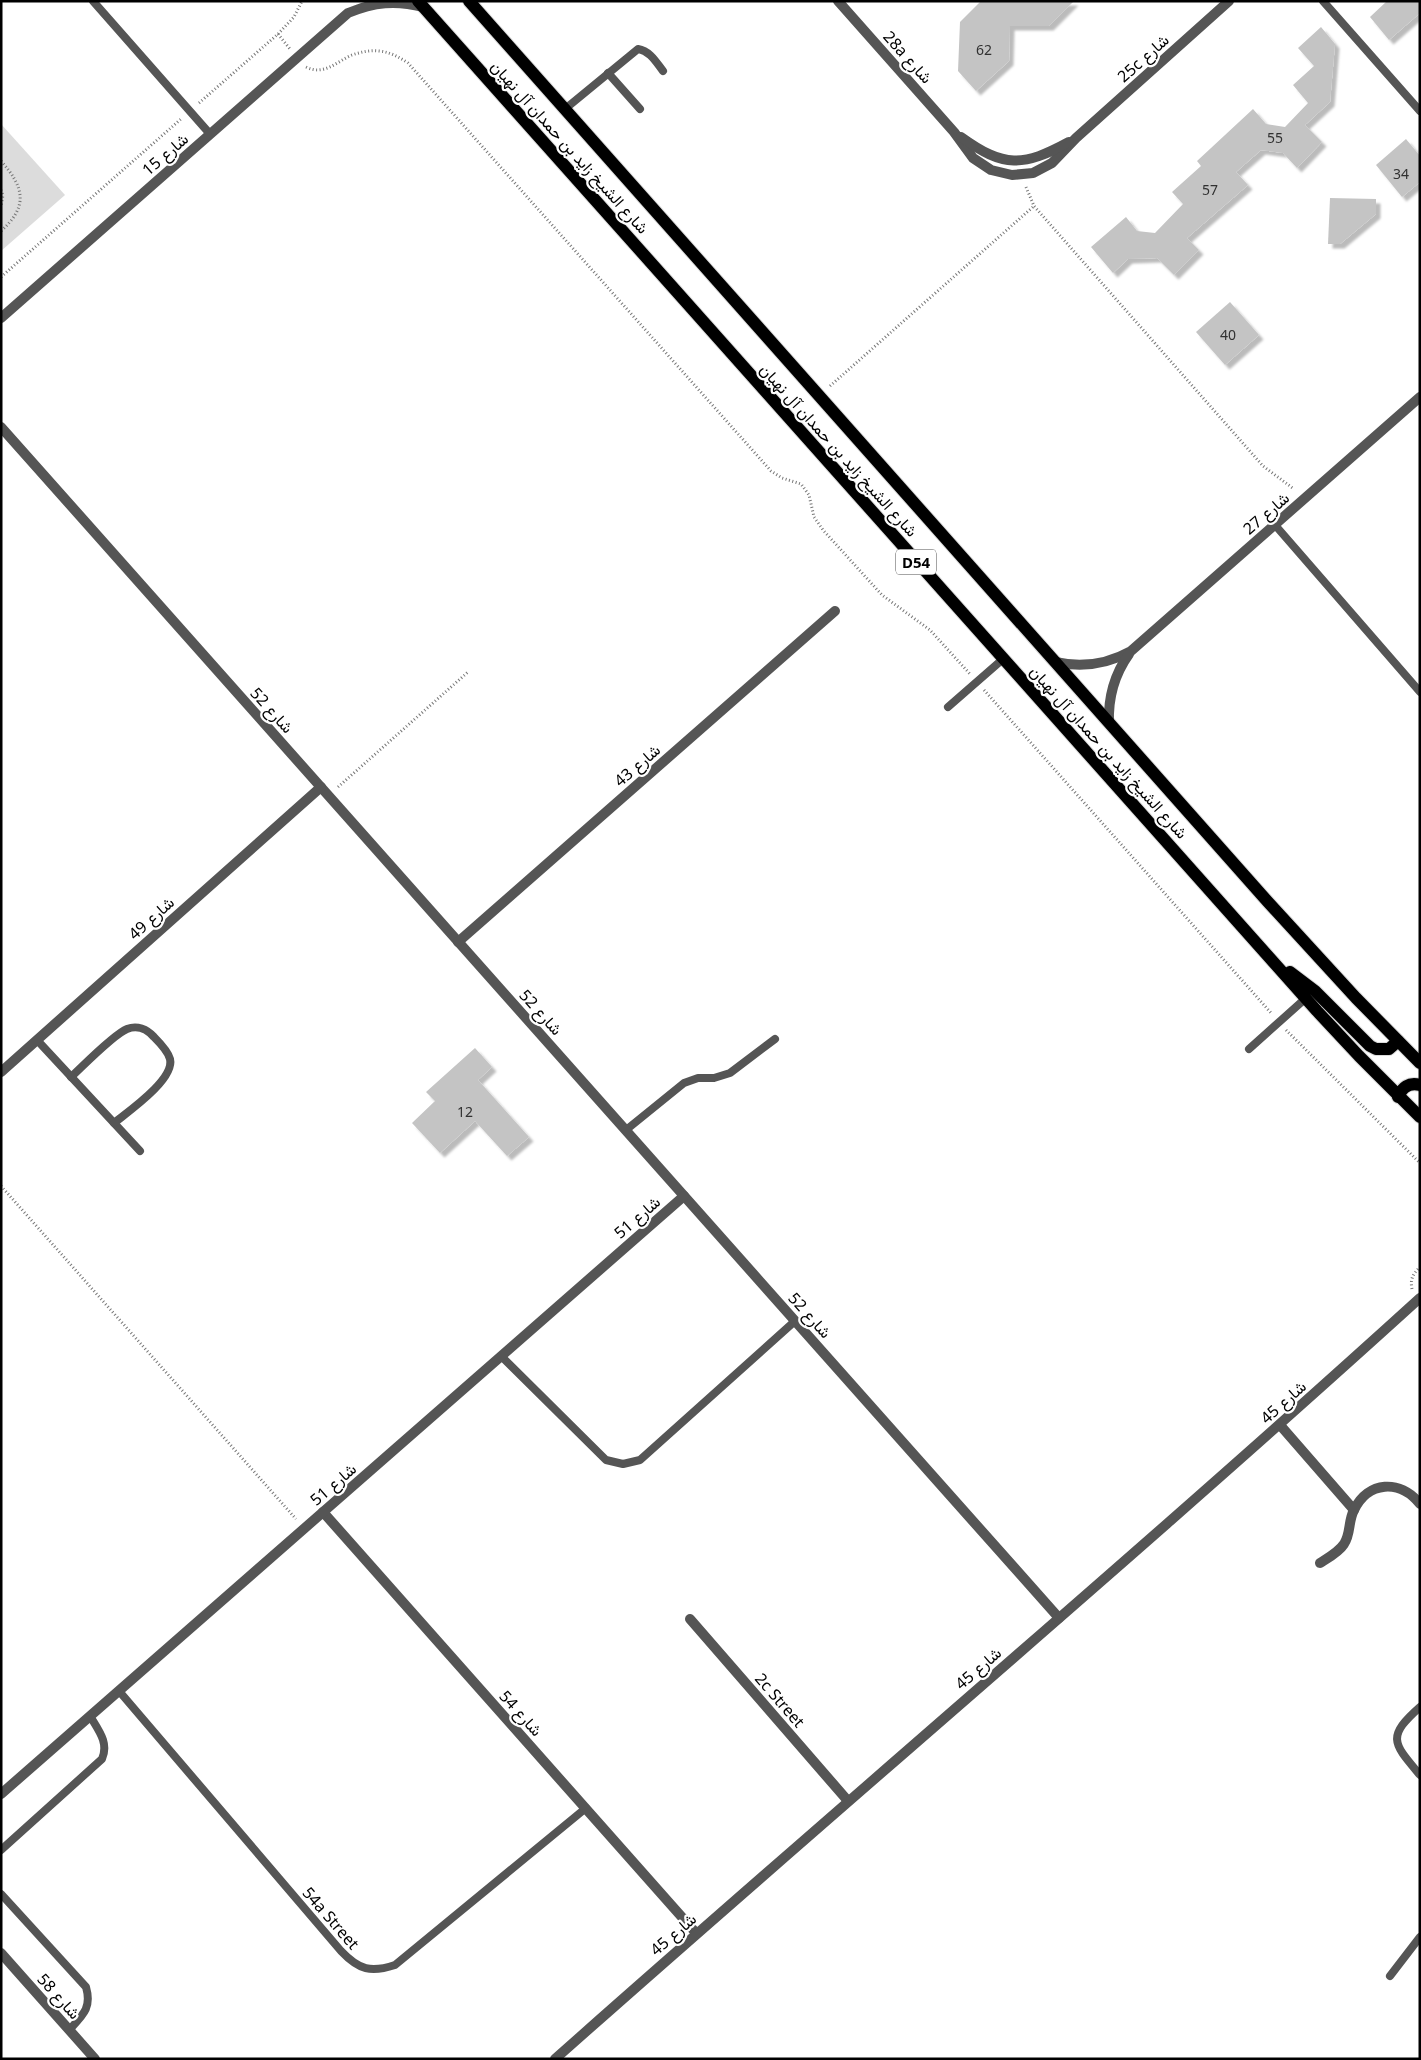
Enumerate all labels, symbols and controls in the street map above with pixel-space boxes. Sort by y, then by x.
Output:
street label: 28a شارع [878,26,937,89]
street label: 25c شارع [1112,29,1174,88]
house number: 62 [976,40,992,59]
street label: شارع الشيخ زايد بن حمدان آل نهيان [486,56,654,239]
street label: شارع 15 [137,128,193,181]
house number: 55 [1267,128,1283,147]
house number: 34 [1393,164,1409,183]
house number: 57 [1202,180,1218,199]
house number: 40 [1220,325,1236,344]
street label: شارع الشيخ زايد بن حمدان آل نهيان [755,359,923,542]
street label: شارع 27 [1238,487,1294,540]
road number: D54 [896,550,936,574]
street label: شارع الشيخ زايد بن حمدان آل نهيان [1025,661,1193,844]
street label: شارع 52 [245,682,298,738]
street label: شارع 43 [609,739,665,792]
street label: شارع 49 [123,892,179,945]
street label: شارع 52 [514,984,567,1040]
house number: 12 [457,1102,473,1121]
street label: شارع 51 [609,1191,665,1244]
street label: شارع 52 [783,1287,836,1343]
street label: شارع 45 [1255,1376,1311,1429]
street label: شارع 51 [305,1458,361,1511]
street label: شارع 45 [950,1642,1006,1695]
street label: 2c Street [750,1668,810,1732]
street label: شارع 54 [494,1685,547,1741]
street label: 54a Street [298,1882,364,1954]
street label: شارع 45 [645,1908,701,1961]
street label: شارع 58 [32,1968,85,2024]

